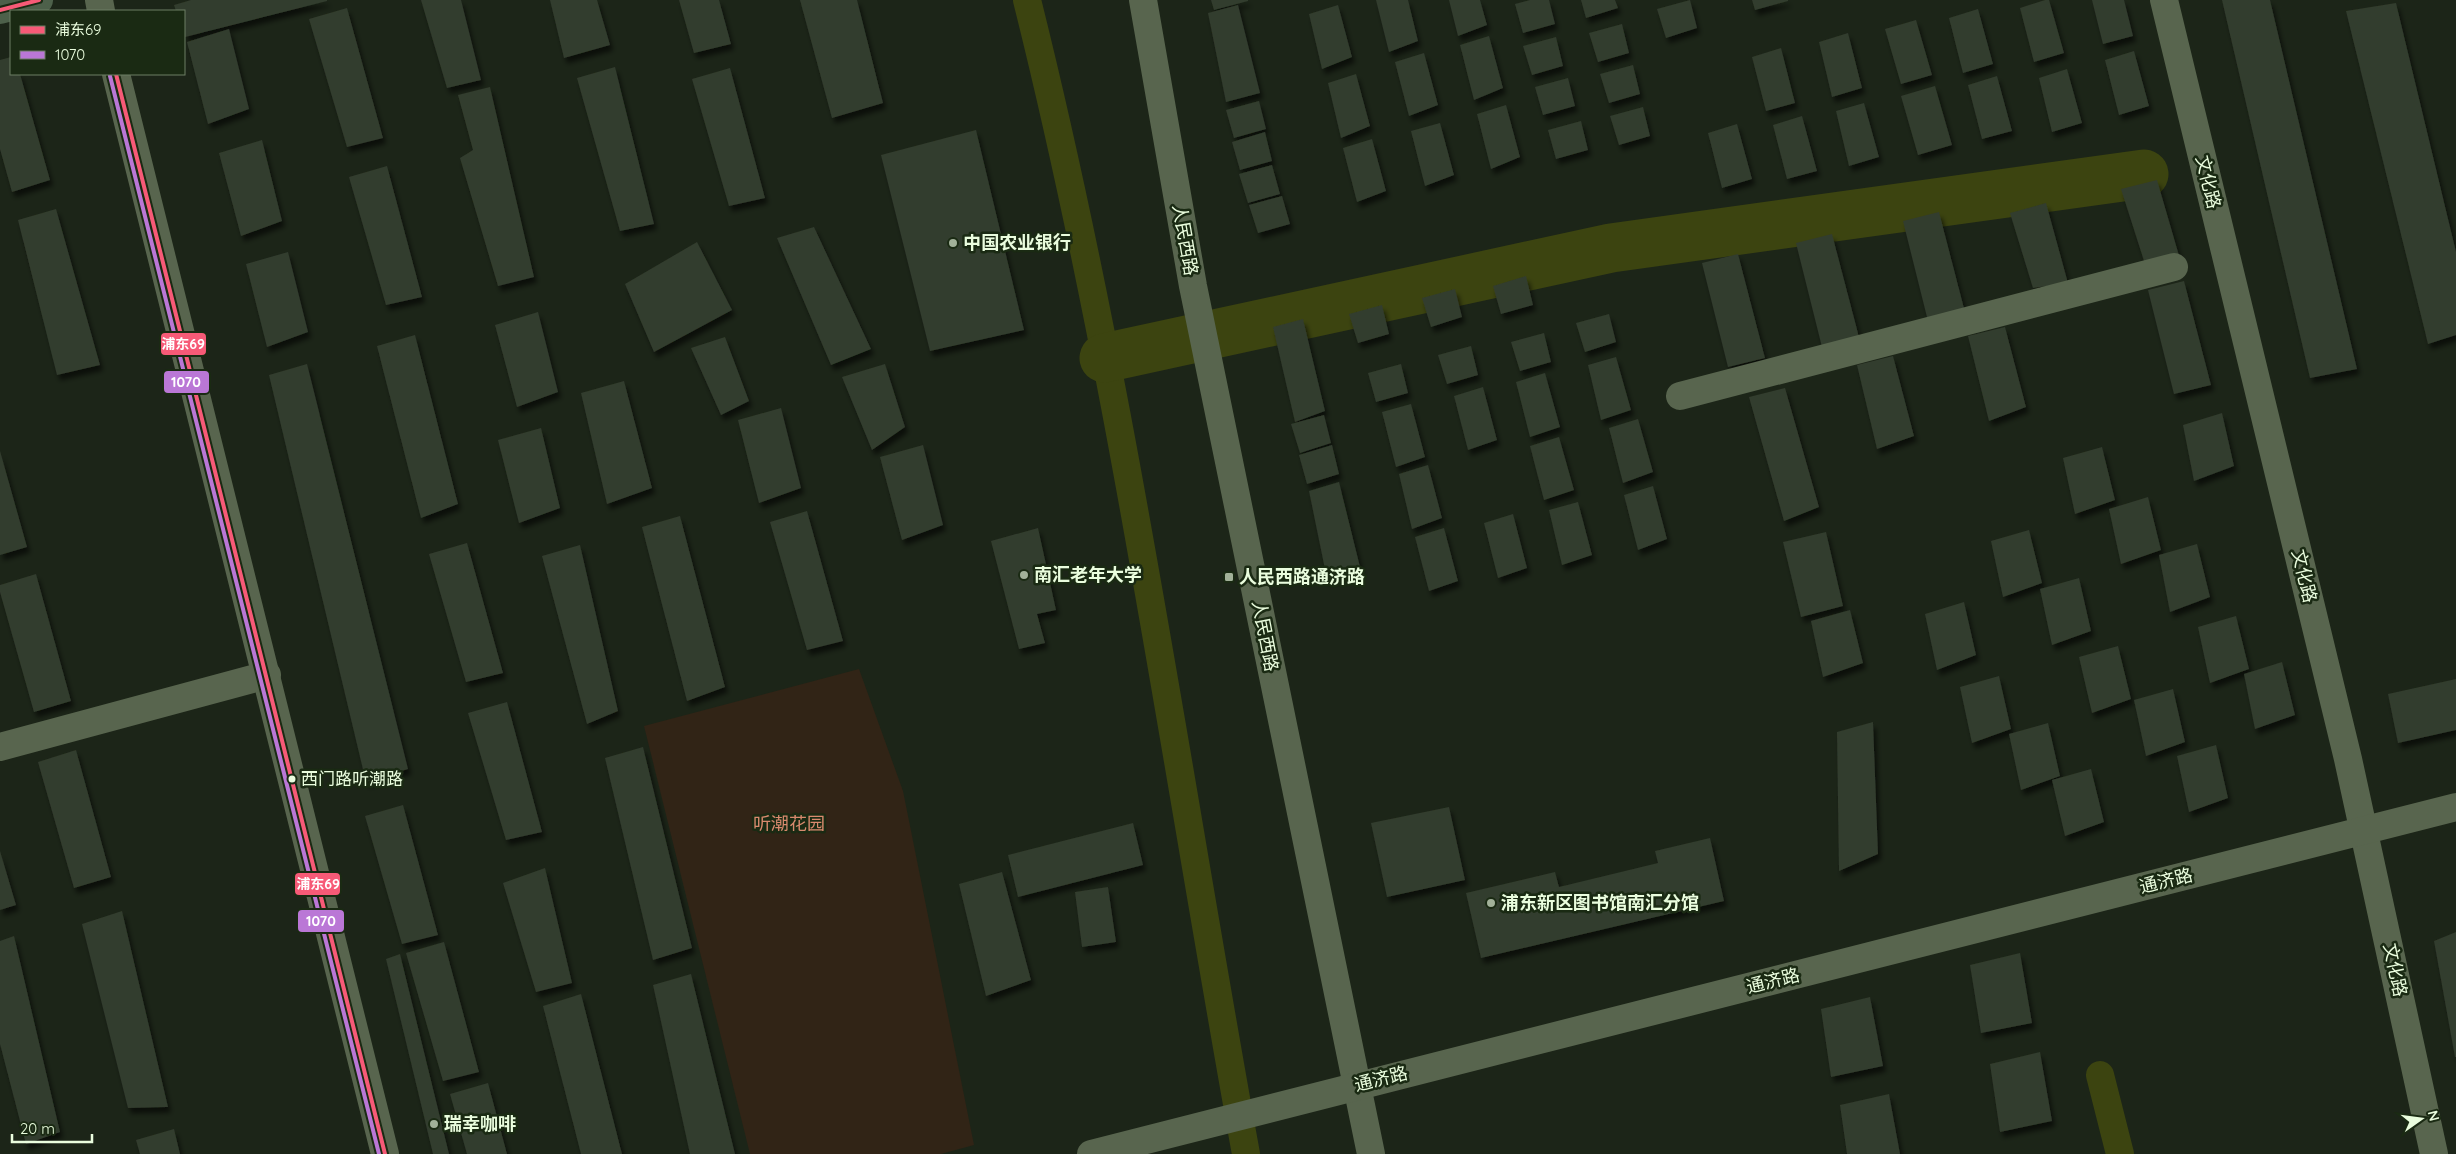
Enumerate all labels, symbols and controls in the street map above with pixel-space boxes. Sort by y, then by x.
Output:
legend [10,10,185,75]
text: 浦东69 [55,20,101,39]
text: 1070 [55,45,85,64]
street label: 文化路 [2191,153,2226,211]
street label: 人民西路 [1168,202,1203,277]
place label: 中国农业银行 [963,231,1071,254]
marker: 中国农业银行 [947,237,959,249]
line badge: 浦东69 [160,332,207,356]
text: 浦东69 [161,335,205,353]
line badge: 1070 [163,370,210,394]
text: 1070 [171,373,201,391]
street label: 文化路 [2287,547,2322,605]
place label: 南汇老年大学 [1034,563,1142,586]
place label: 人民西路通济路 [1239,565,1365,588]
marker: 南汇老年大学 [1018,569,1030,581]
marker: 人民西路通济路 [1223,571,1235,583]
street label: 人民西路 [1247,598,1284,673]
place label: 西门路听潮路 [301,768,403,789]
marker: 西门路听潮路 [287,774,297,784]
park label: 听潮花园 [753,812,825,835]
street label: 通济路 [2137,863,2195,898]
line badge: 浦东69 [294,872,341,896]
text: 浦东69 [296,875,340,893]
place label: 浦东新区图书馆南汇分馆 [1501,891,1699,914]
marker: 浦东新区图书馆南汇分馆 [1485,897,1497,909]
line badge: 1070 [297,909,345,933]
text: 1070 [306,912,336,930]
street label: 文化路 [2379,941,2412,999]
street label: 通济路 [1744,963,1802,998]
street label: 通济路 [1352,1061,1410,1096]
north arrow [2396,1094,2446,1144]
text: N [2424,1109,2444,1123]
scale bar [12,1112,92,1144]
place label: 瑞幸咖啡 [444,1112,516,1135]
marker: 瑞幸咖啡 [428,1118,440,1130]
text: 20 m [20,1119,55,1138]

